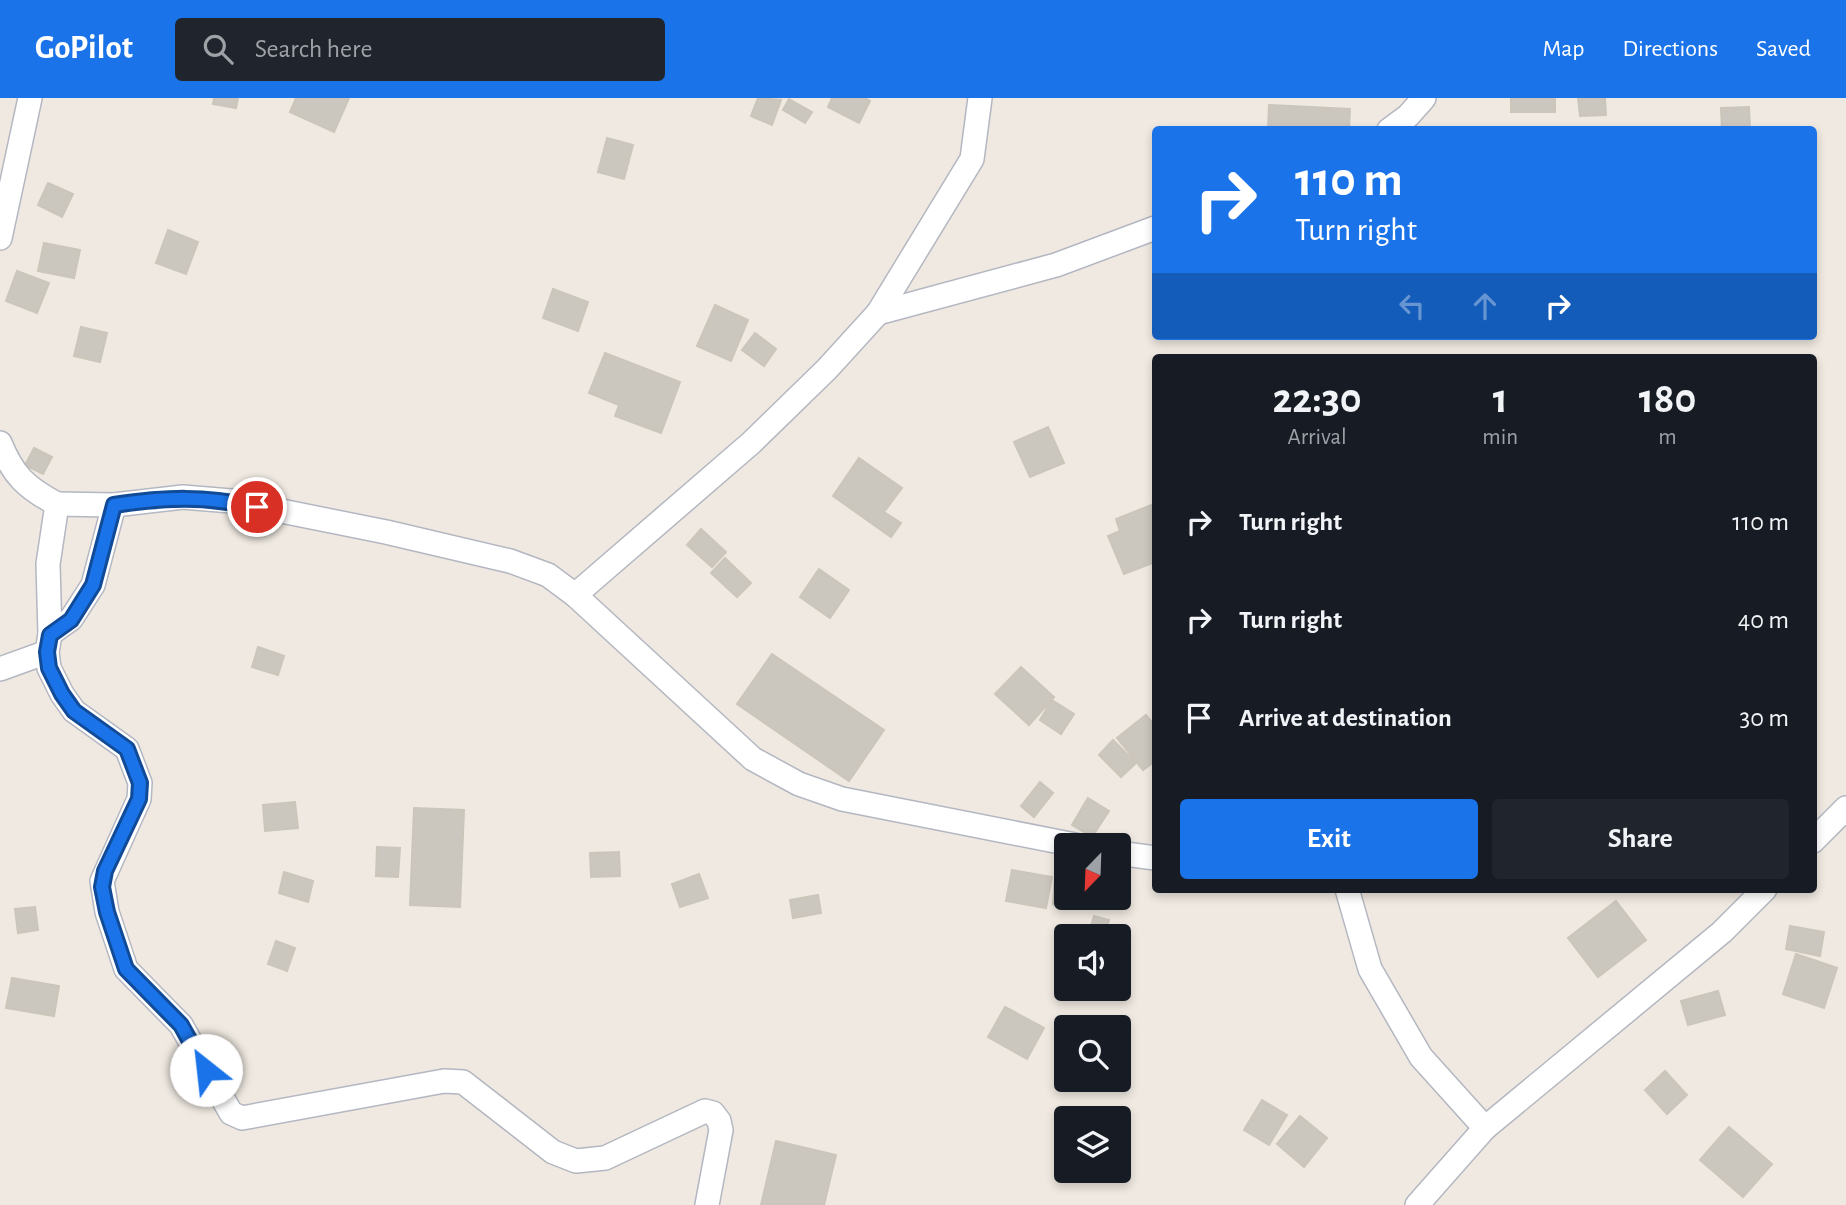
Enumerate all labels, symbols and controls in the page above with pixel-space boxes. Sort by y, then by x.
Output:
search box [175,18,665,81]
icon: search [199,30,237,68]
text: GoPilot [35,32,133,65]
text: Search here [255,36,372,62]
text: Map [1542,37,1584,61]
text: Directions [1622,37,1718,61]
text: Saved [1756,37,1811,61]
icon: right [1180,154,1271,245]
text: 110 m [1295,156,1403,205]
text: Turn right [1295,214,1417,246]
icon: left [1393,287,1431,325]
icon: ahead [1466,287,1504,325]
icon: right [1539,287,1577,325]
text: 22:30 [1273,378,1362,420]
text: 1 [1493,378,1508,420]
text: 180 [1639,378,1696,420]
text: Arrival [1288,426,1347,449]
text: min [1482,426,1518,449]
text: m [1658,426,1677,449]
pin [227,477,287,537]
icon: arrive [238,488,276,526]
icon: right [1180,503,1218,541]
text: Turn right [1239,509,1342,535]
text: 110 m [1732,509,1789,535]
icon: right [1180,601,1218,639]
text: Turn right [1239,607,1342,633]
text: 40 m [1738,607,1789,633]
icon: arrive [1180,699,1218,737]
text: Arrive at destination [1239,705,1452,731]
text: 30 m [1739,705,1789,731]
button: Exit [1180,799,1478,879]
button: Share [1492,799,1789,879]
north arrow [1054,833,1130,910]
map controls [1054,833,1131,1183]
button: sound [1054,924,1131,1001]
button: search [1054,1015,1131,1092]
position arrow [169,1033,243,1107]
button: layers [1054,1106,1131,1183]

